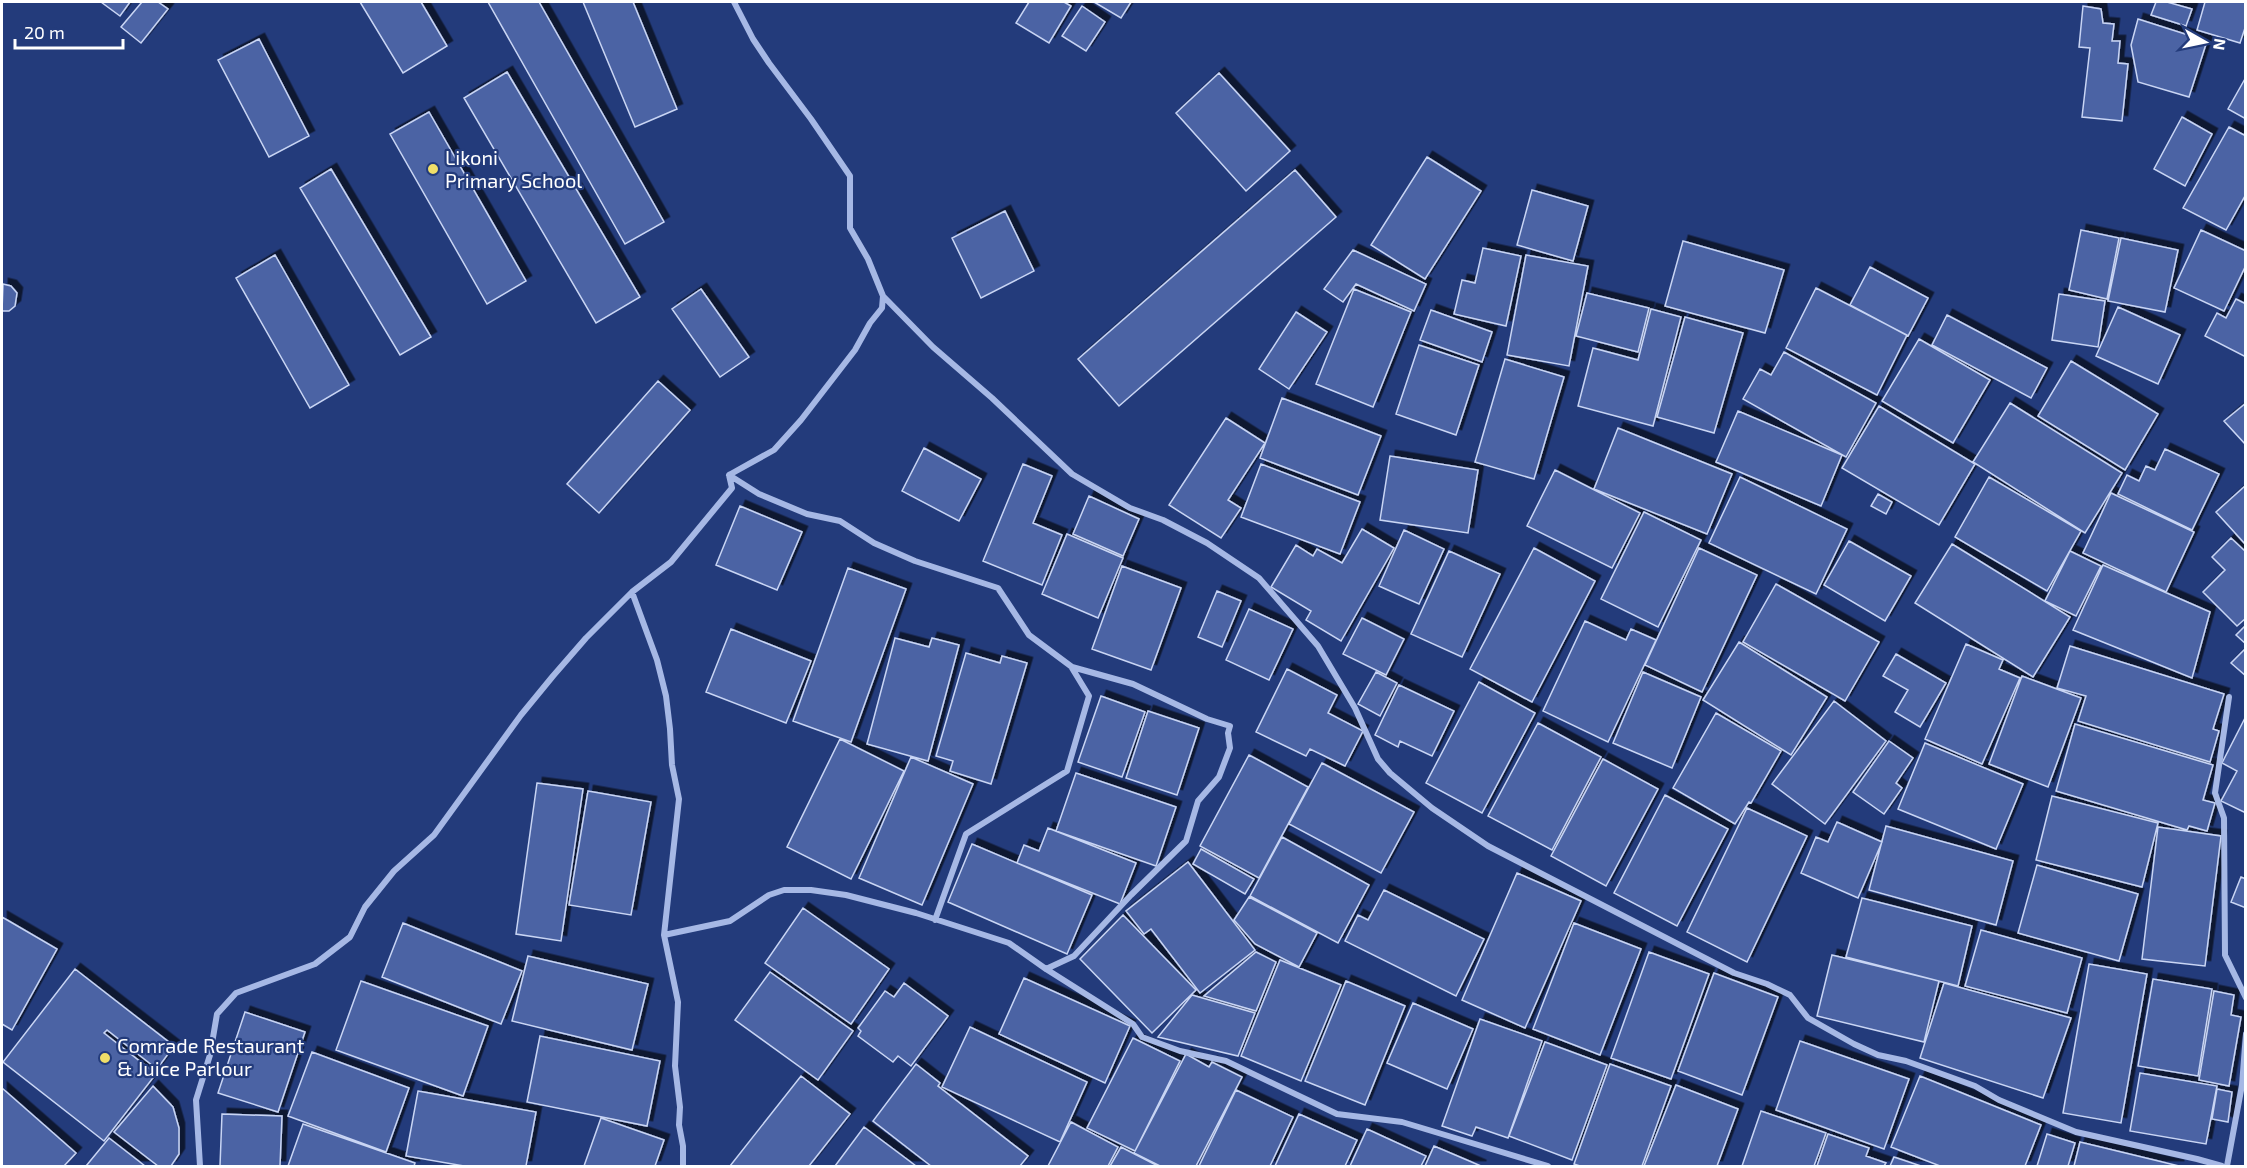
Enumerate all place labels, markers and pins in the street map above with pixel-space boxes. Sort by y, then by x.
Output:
place label: Likoni Primary School [445,145,582,192]
marker: Likoni Primary School [426,162,440,176]
place label: Comrade Restaurant & Juice Parlour [117,1033,305,1080]
marker: Comrade Restaurant & Juice Parlour [98,1051,112,1065]

